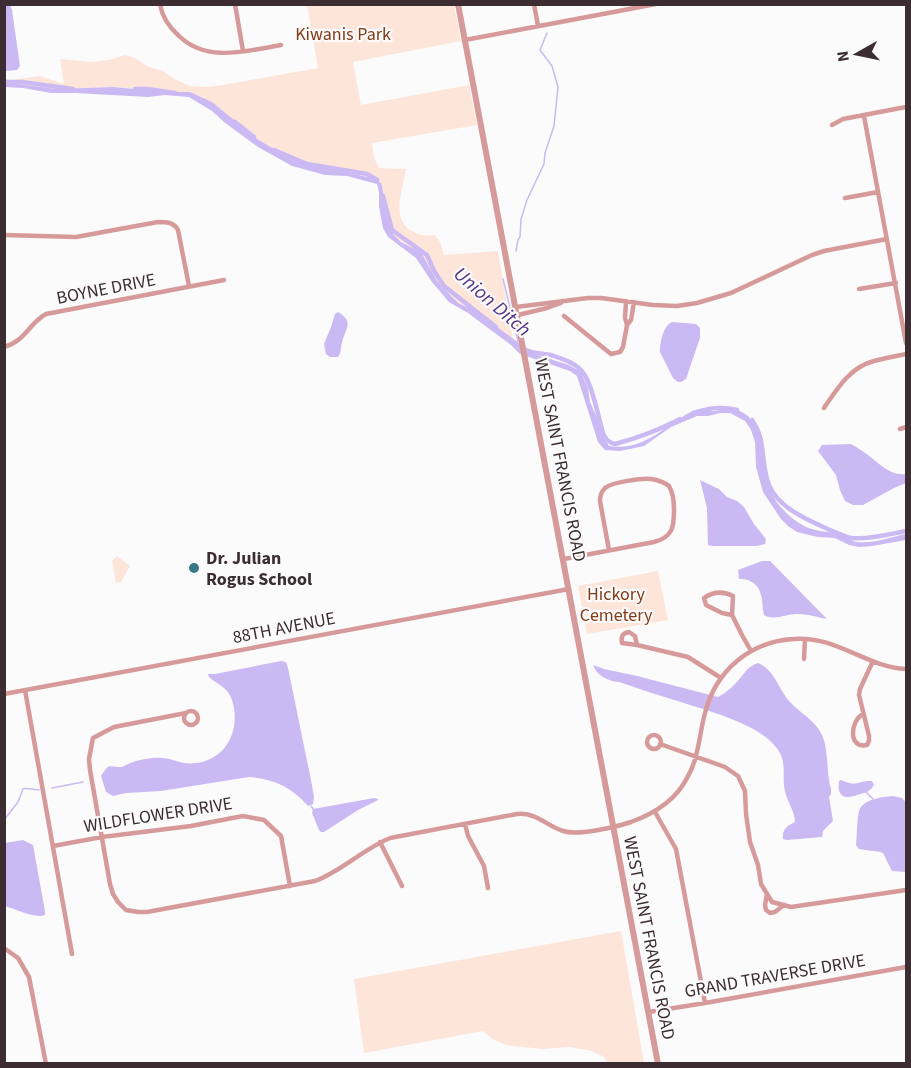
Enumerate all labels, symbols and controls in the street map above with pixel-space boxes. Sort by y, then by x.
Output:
park label: Kiwanis Park [295,22,391,47]
north arrow [827,24,887,84]
text: N [831,49,855,63]
water label: Union Ditch [447,260,537,344]
street label: BOYNE DRIVE [54,267,158,311]
street label: WEST SAINT FRANCIS ROAD [528,356,592,564]
place label: Dr. Julian Rogus School [206,546,312,592]
marker: Dr. Julian Rogus School [187,561,201,575]
park label: Hickory Cemetery [580,582,653,628]
street label: 88TH AVENUE [231,606,337,650]
street label: WILDFLOWER DRIVE [82,791,234,839]
street label: WEST SAINT FRANCIS ROAD [617,834,681,1042]
street label: GRAND TRAVERSE DRIVE [683,948,867,1004]

